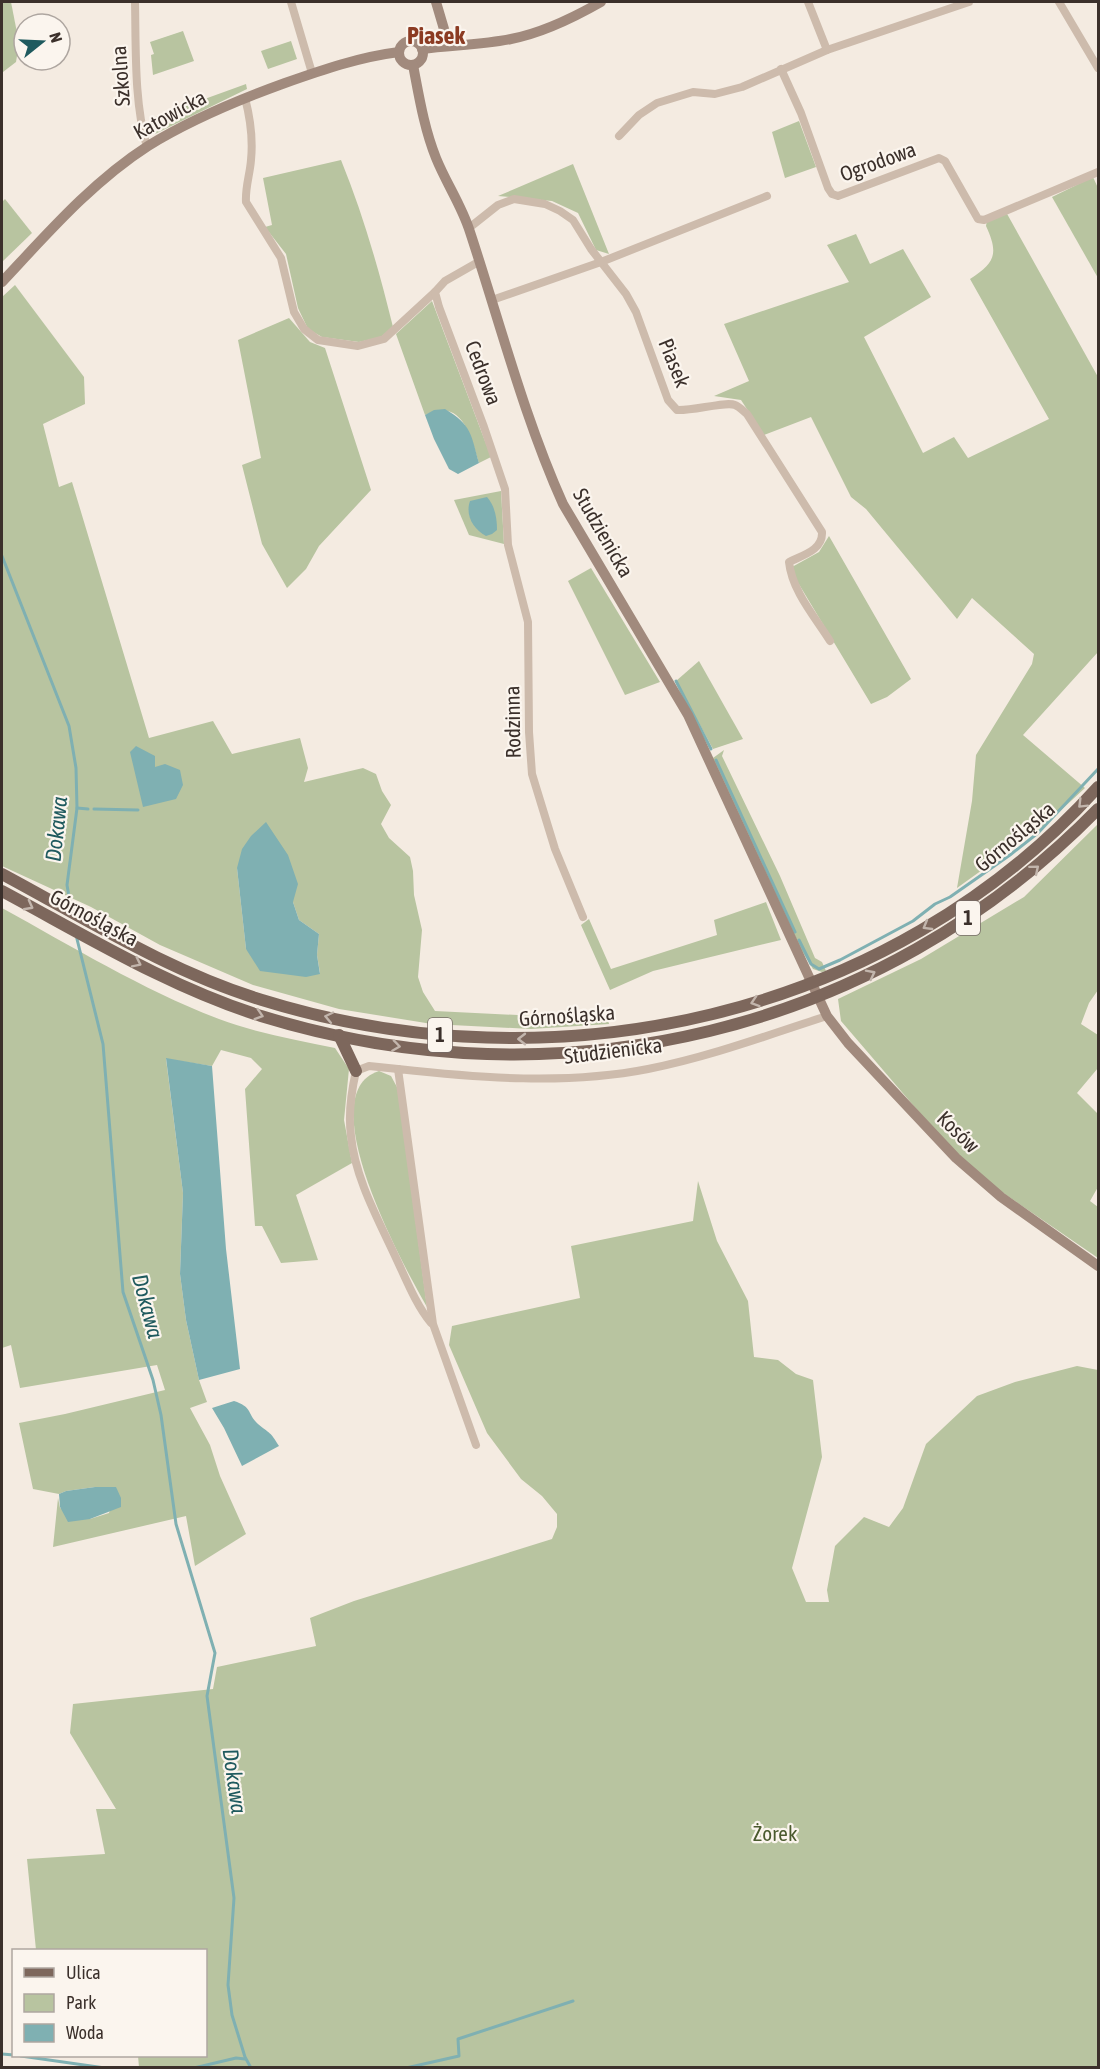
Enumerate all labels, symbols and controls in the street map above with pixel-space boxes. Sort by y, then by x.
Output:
north arrow [12,12,72,72]
district label: Piasek [407,22,465,49]
text: N [46,30,66,45]
street label: Szkolna [106,45,134,107]
street label: Katowicka [129,84,210,144]
street label: Ogrodowa [836,136,919,186]
street label: Piasek [654,335,696,391]
street label: Cedrowa [461,337,507,408]
street label: Studzienicka [569,484,639,581]
street label: Rodzinna [499,685,525,759]
water label: Dokawa [40,795,72,863]
street label: Górnośląska [970,796,1059,876]
one-way arrow [1078,797,1089,808]
one-way arrow [1028,865,1039,876]
street label: Górnośląska [46,884,143,950]
one-way arrow [23,899,34,910]
road number: 1 [956,901,980,935]
one-way arrow [923,919,933,930]
one-way arrow [130,956,141,968]
one-way arrow [865,969,876,981]
one-way arrow [750,995,761,1008]
street label: Górnośląska [518,1000,616,1030]
one-way arrow [253,1007,264,1020]
one-way arrow [324,1012,334,1025]
road number: 1 [428,1018,452,1052]
street label: Studzienicka [562,1032,663,1068]
one-way arrow [517,1033,526,1045]
one-way arrow [392,1039,401,1052]
street label: Kosów [933,1106,985,1157]
water label: Dokawa [127,1271,169,1341]
water label: Dokawa [218,1747,252,1815]
park label: Żorek [753,1821,797,1845]
legend [12,1949,207,2057]
text: Ulica [66,1962,101,1983]
text: Park [66,1992,96,2013]
text: Woda [66,2022,104,2043]

